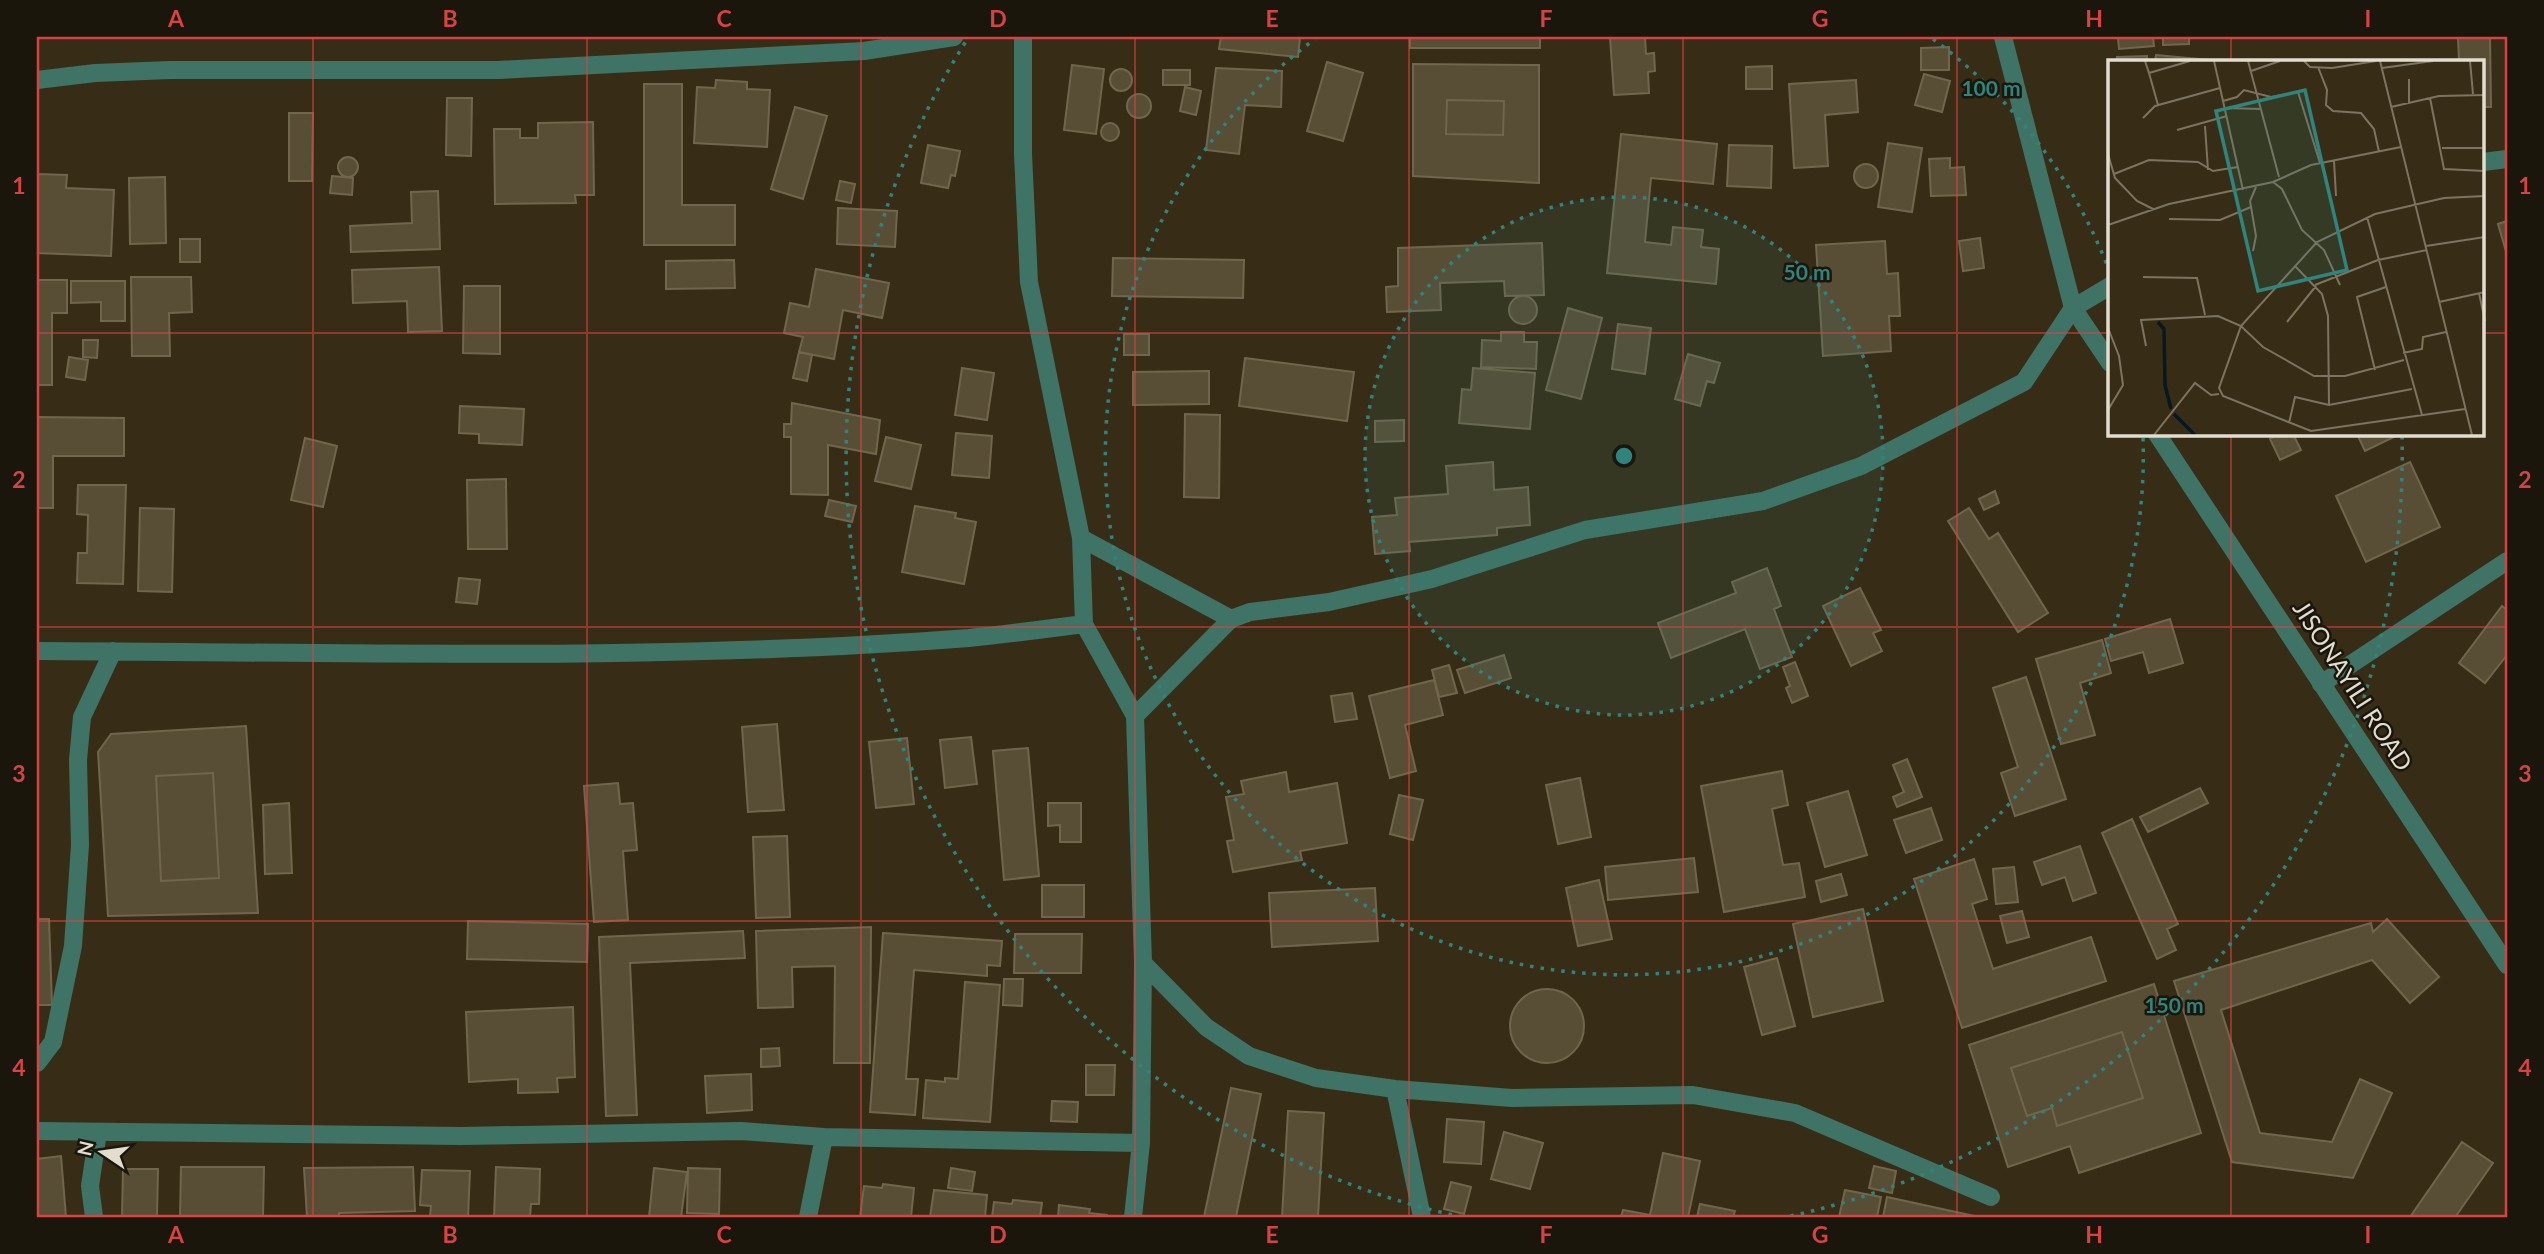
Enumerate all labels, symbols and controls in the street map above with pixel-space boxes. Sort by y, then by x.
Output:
text: A [167,4,185,32]
text: B [442,4,458,32]
text: C [716,4,732,32]
text: D [989,4,1007,32]
text: E [1265,4,1279,32]
text: F [1539,4,1553,32]
text: G [1812,4,1828,32]
text: H [2085,4,2103,32]
text: I [2365,4,2371,32]
inset map [2108,60,2484,436]
text: 100 m [1961,75,2021,100]
text: 1 [12,171,26,199]
text: 1 [2518,171,2532,199]
text: 50 m [1783,259,1831,284]
centre of rings [1612,444,1636,468]
text: 2 [12,465,26,493]
text: 2 [2518,465,2532,493]
street label: JISONAYILI ROAD [2287,595,2419,776]
text: 3 [12,759,26,787]
text: 3 [2518,759,2532,787]
text: 150 m [2144,992,2204,1017]
text: 4 [12,1053,26,1081]
text: 4 [2518,1053,2532,1081]
north arrow [66,1118,136,1188]
text: N [72,1138,98,1158]
text: A [167,1220,185,1248]
text: B [442,1220,458,1248]
text: C [716,1220,732,1248]
text: D [989,1220,1007,1248]
text: E [1265,1220,1279,1248]
text: F [1539,1220,1553,1248]
text: G [1812,1220,1828,1248]
text: H [2085,1220,2103,1248]
text: I [2365,1220,2371,1248]

